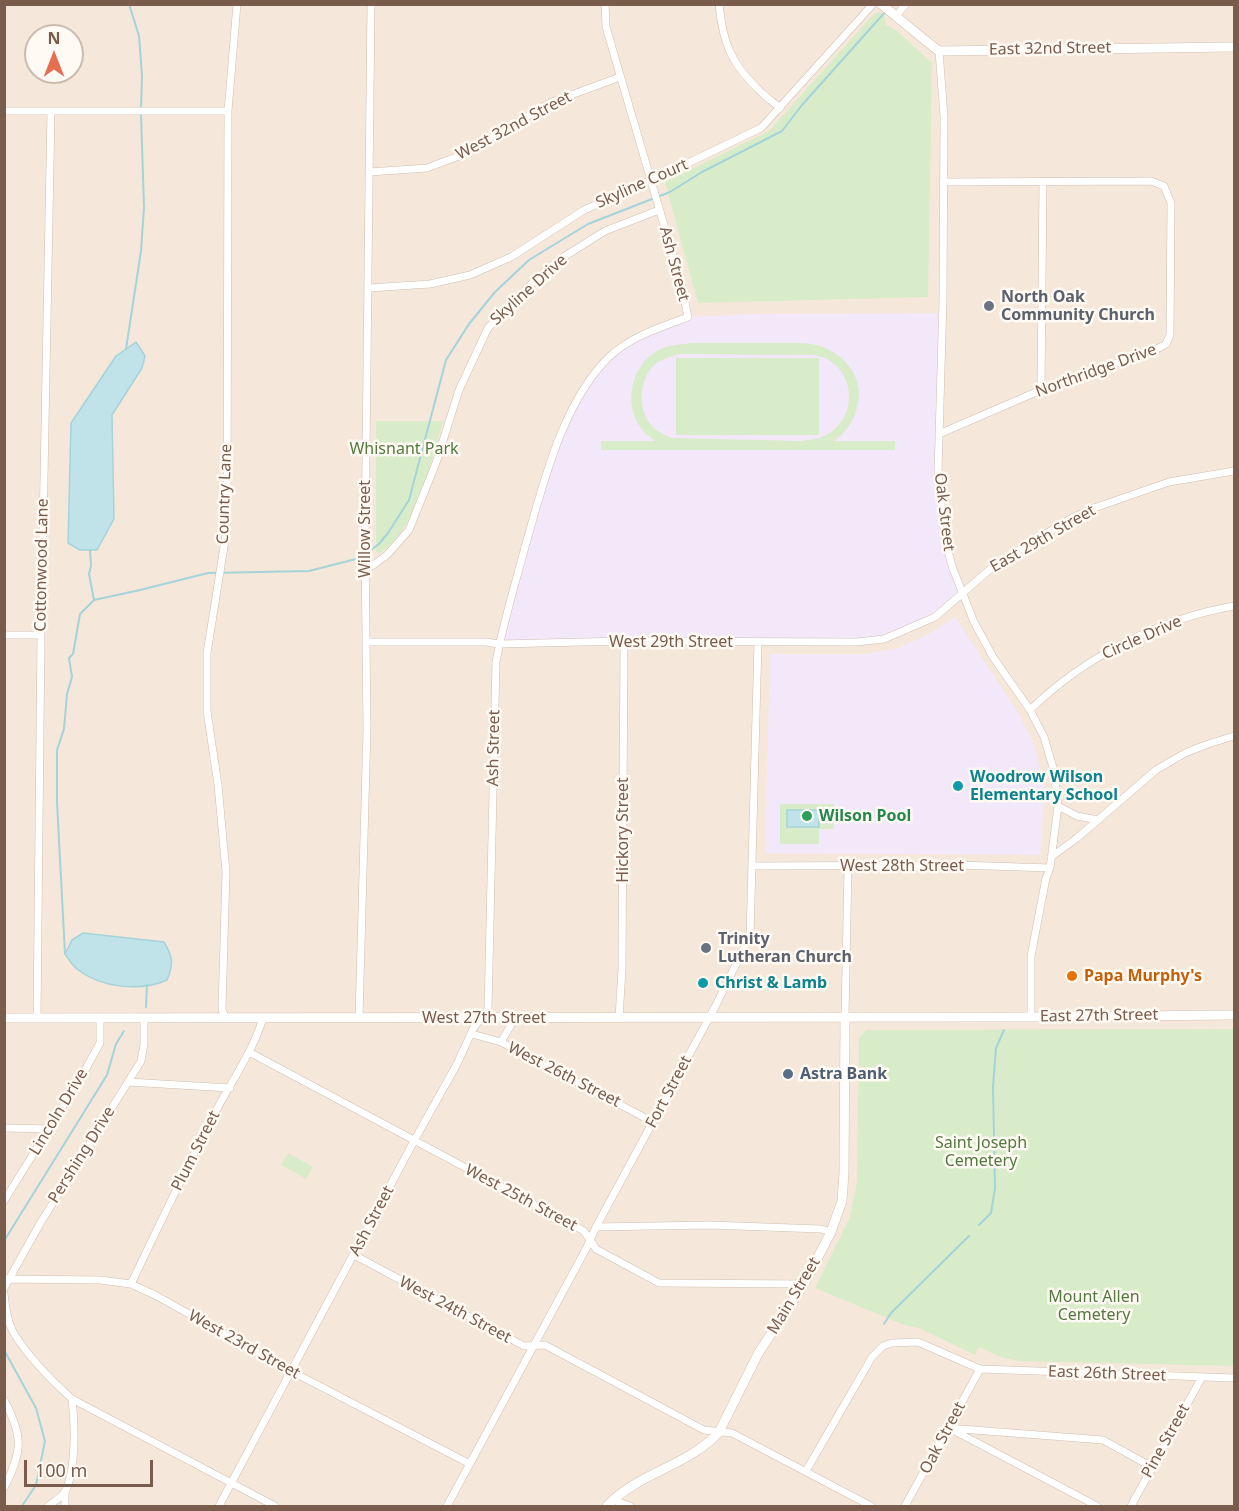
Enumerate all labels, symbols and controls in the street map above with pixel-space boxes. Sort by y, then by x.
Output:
north arrow [24,24,84,84]
text: N [47,27,61,49]
street label: East 32nd Street [989,38,1111,60]
street label: West 32nd Street [453,87,575,165]
street label: Skyline Court [593,155,691,213]
street label: Ash Street [655,225,693,303]
street label: Skyline Drive [487,251,571,329]
place label: North Oak Community Church [1001,287,1155,325]
marker: North Oak Community Church [982,299,996,313]
street label: Northridge Drive [1033,340,1159,402]
park label: Whisnant Park [349,439,459,459]
street label: Country Lane [214,443,236,545]
street label: Oak Street [930,472,958,552]
street label: Willow Street [355,480,375,578]
street label: Cottonwood Lane [31,498,53,632]
street label: East 29th Street [987,501,1099,577]
street label: Circle Drive [1099,612,1185,664]
street label: West 29th Street [609,632,733,652]
street label: Ash Street [484,710,504,786]
place label: Woodrow Wilson Elementary School [970,767,1118,805]
street label: Hickory Street [613,777,633,883]
marker: Woodrow Wilson Elementary School [951,779,965,793]
place label: Wilson Pool [819,806,911,826]
marker: Wilson Pool [800,809,814,823]
street label: West 28th Street [840,856,964,876]
place label: Trinity Lutheran Church [718,929,852,967]
marker: Trinity Lutheran Church [699,941,713,955]
place label: Papa Murphy's [1084,966,1202,986]
marker: Papa Murphy's [1065,969,1079,983]
place label: Christ & Lamb [715,973,827,993]
marker: Christ & Lamb [696,976,710,990]
street label: East 27th Street [1040,1005,1158,1027]
street label: West 27th Street [422,1008,546,1028]
street label: West 26th Street [504,1038,624,1112]
street label: Fort Street [642,1053,696,1131]
place label: Astra Bank [800,1064,887,1084]
street label: Lincoln Drive [26,1065,92,1159]
marker: Astra Bank [781,1067,795,1081]
street label: Pershing Drive [45,1103,119,1207]
street label: Plum Street [168,1108,224,1194]
park label: Saint Joseph Cemetery [935,1133,1027,1171]
street label: West 25th Street [462,1160,580,1236]
street label: Ash Street [346,1183,398,1259]
street label: Main Street [764,1254,824,1338]
street label: West 24th Street [396,1272,514,1348]
park label: Mount Allen Cemetery [1048,1287,1140,1325]
street label: West 23rd Street [185,1306,303,1384]
street label: East 26th Street [1048,1362,1166,1386]
street label: Oak Street [916,1399,970,1477]
street label: Pine Street [1138,1401,1194,1481]
scale bar [27,1448,156,1486]
text: 100 m [35,1458,87,1482]

